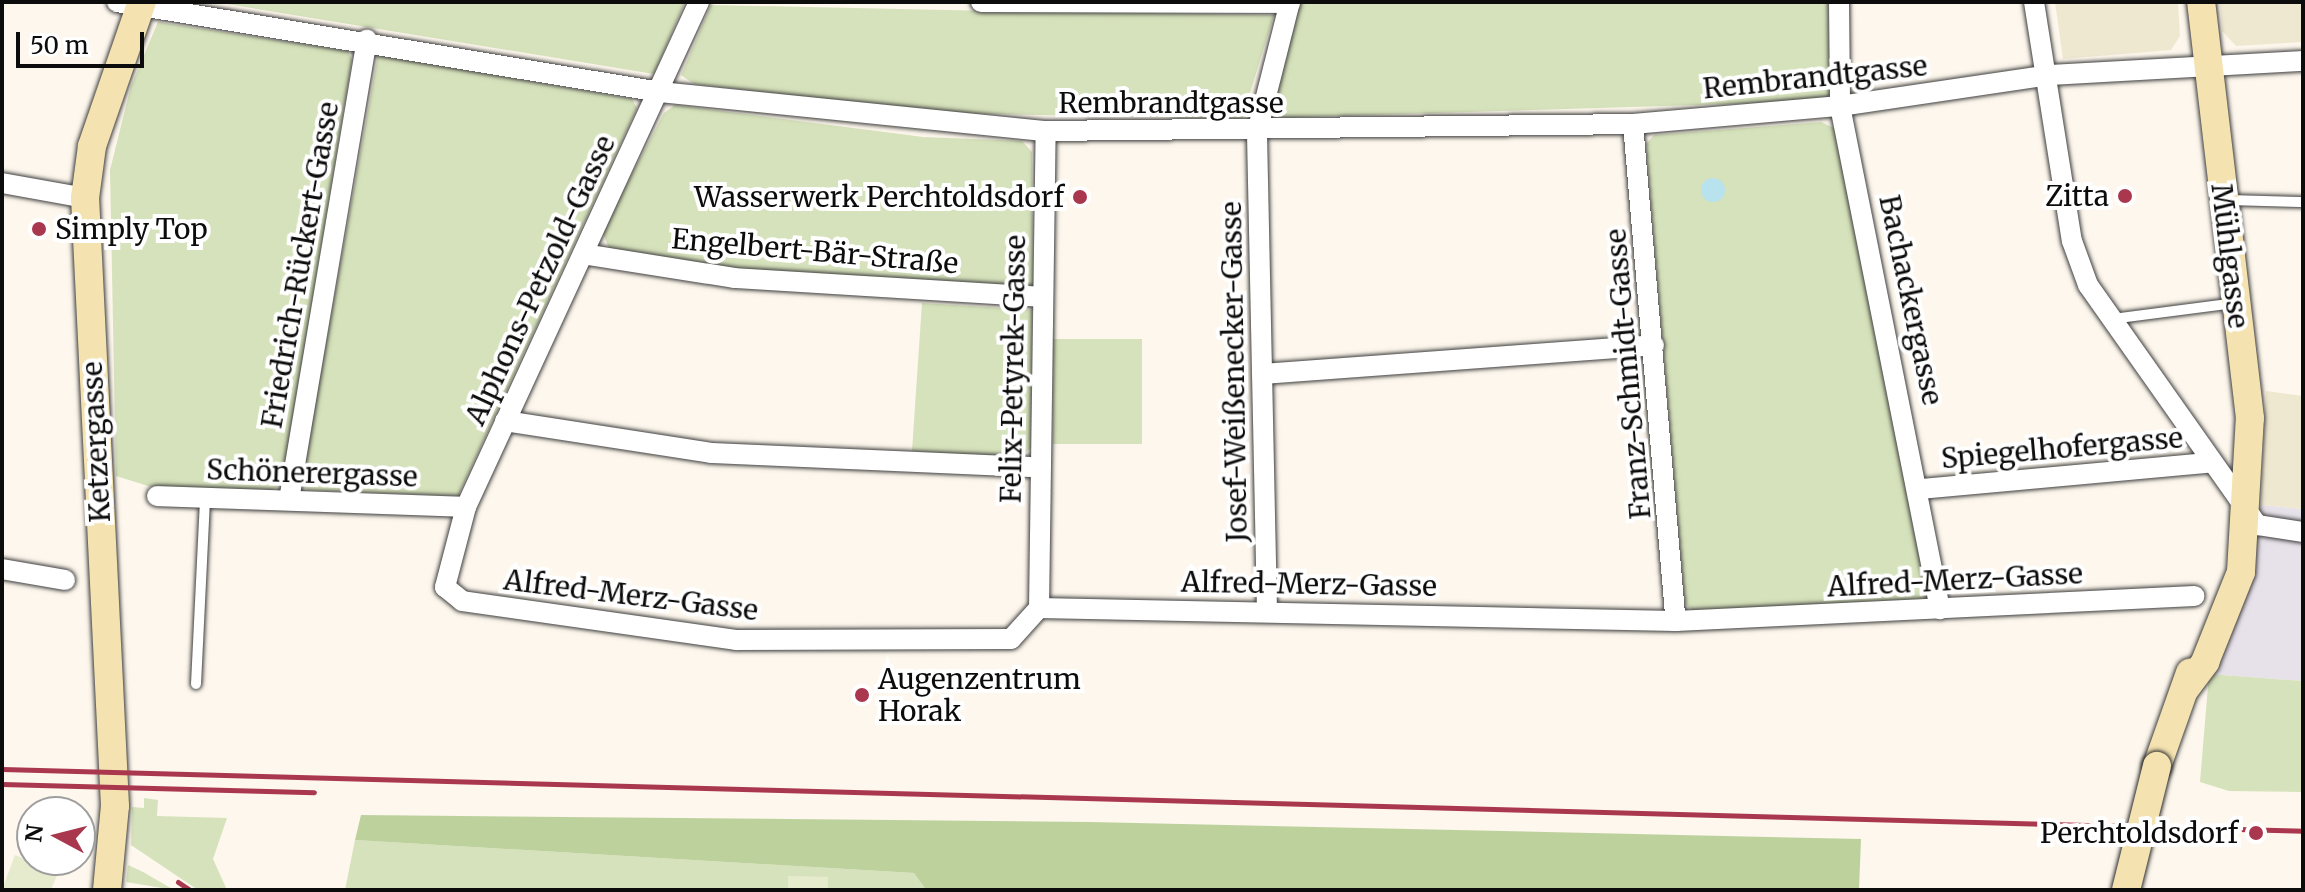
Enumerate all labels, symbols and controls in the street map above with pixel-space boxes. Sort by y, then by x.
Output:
scale bar [20,16,148,66]
text: 50 m [30,30,89,61]
street label: Rembrandtgasse [1701,49,1929,105]
street label: Rembrandtgasse [1058,86,1284,120]
street label: Friedrich-Rückert-Gasse [255,99,345,431]
street label: Alphons-Petzold-Gasse [458,130,622,430]
place label: Zitta [2045,179,2109,213]
place label: Wasserwerk Perchtoldsdorf [694,180,1064,214]
street label: Mühlgasse [2204,182,2256,330]
marker: Zitta [2116,187,2134,205]
marker: Wasserwerk Perchtoldsdorf [1071,188,1089,206]
street label: Bachackergasse [1872,192,1950,408]
street label: Josef-Weißenecker-Gasse [1214,201,1254,543]
place label: Simply Top [55,212,208,246]
marker: Simply Top [30,220,48,238]
street label: Engelbert-Bär-Straße [670,222,960,280]
street label: Franz-Schmidt-Gasse [1599,227,1657,521]
street label: Felix-Petyrek-Gasse [994,235,1032,503]
street label: Ketzergasse [75,361,117,523]
street label: Spiegelhofergasse [1940,421,2184,475]
street label: Schönerergasse [206,453,418,493]
street label: Alfred-Merz-Gasse [1826,557,2084,603]
street label: Alfred-Merz-Gasse [502,563,760,627]
street label: Alfred-Merz-Gasse [1181,565,1437,603]
place label: Augenzentrum Horak [878,662,1081,728]
marker: Augenzentrum Horak [853,686,871,704]
north arrow [16,796,96,876]
place label: Perchtoldsdorf [2040,816,2238,850]
marker: Perchtoldsdorf [2245,822,2267,844]
text: N [19,823,49,844]

